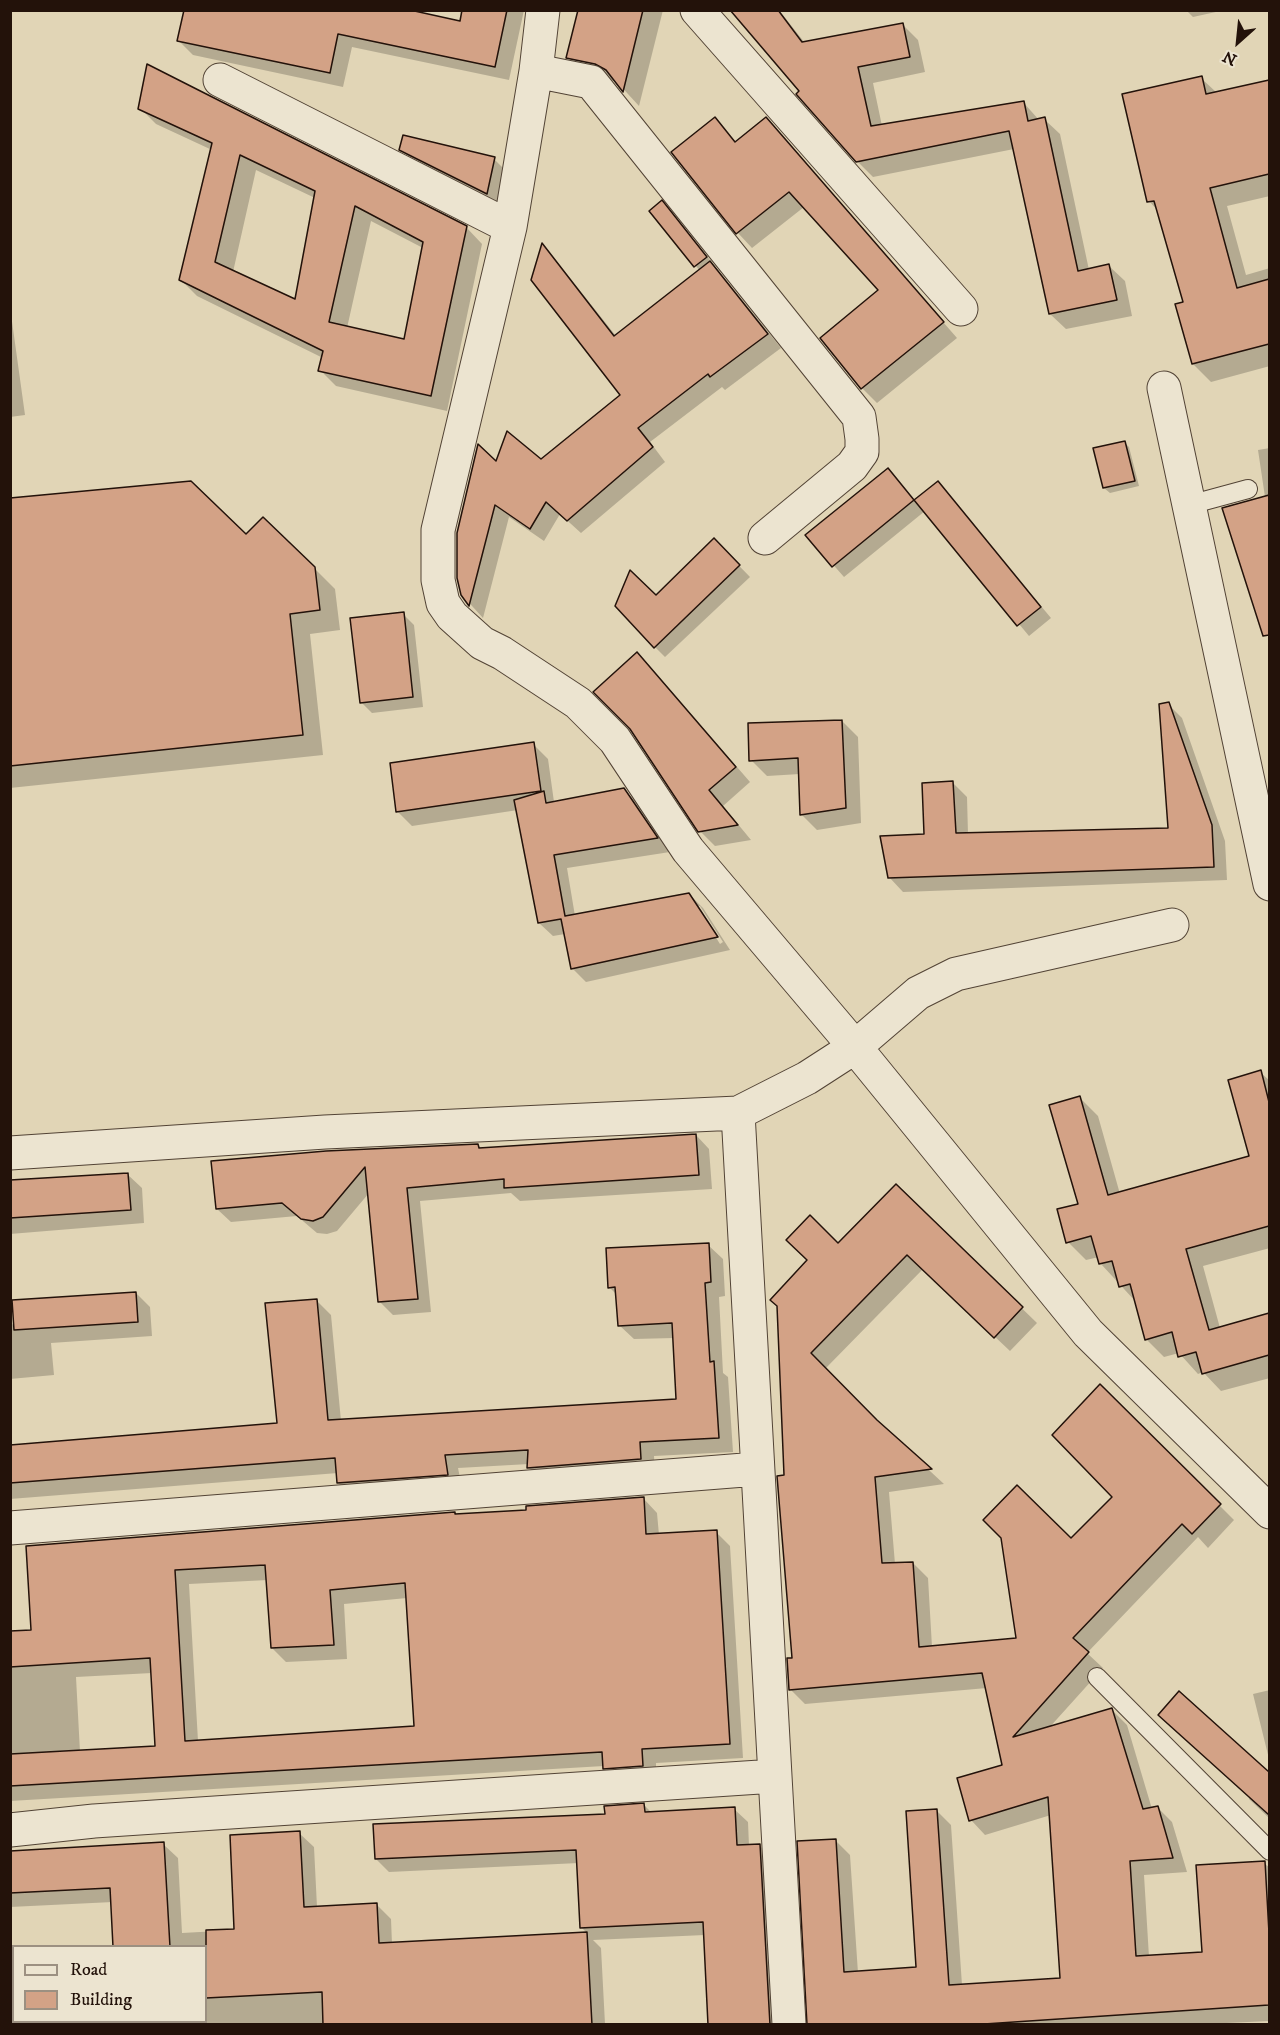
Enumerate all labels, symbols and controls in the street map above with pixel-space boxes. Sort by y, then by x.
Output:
north arrow [1208,12,1268,72]
text: N [1219,46,1240,70]
legend [12,1945,207,2023]
text: Road [70,1959,107,1981]
text: Building [70,1989,132,2011]

